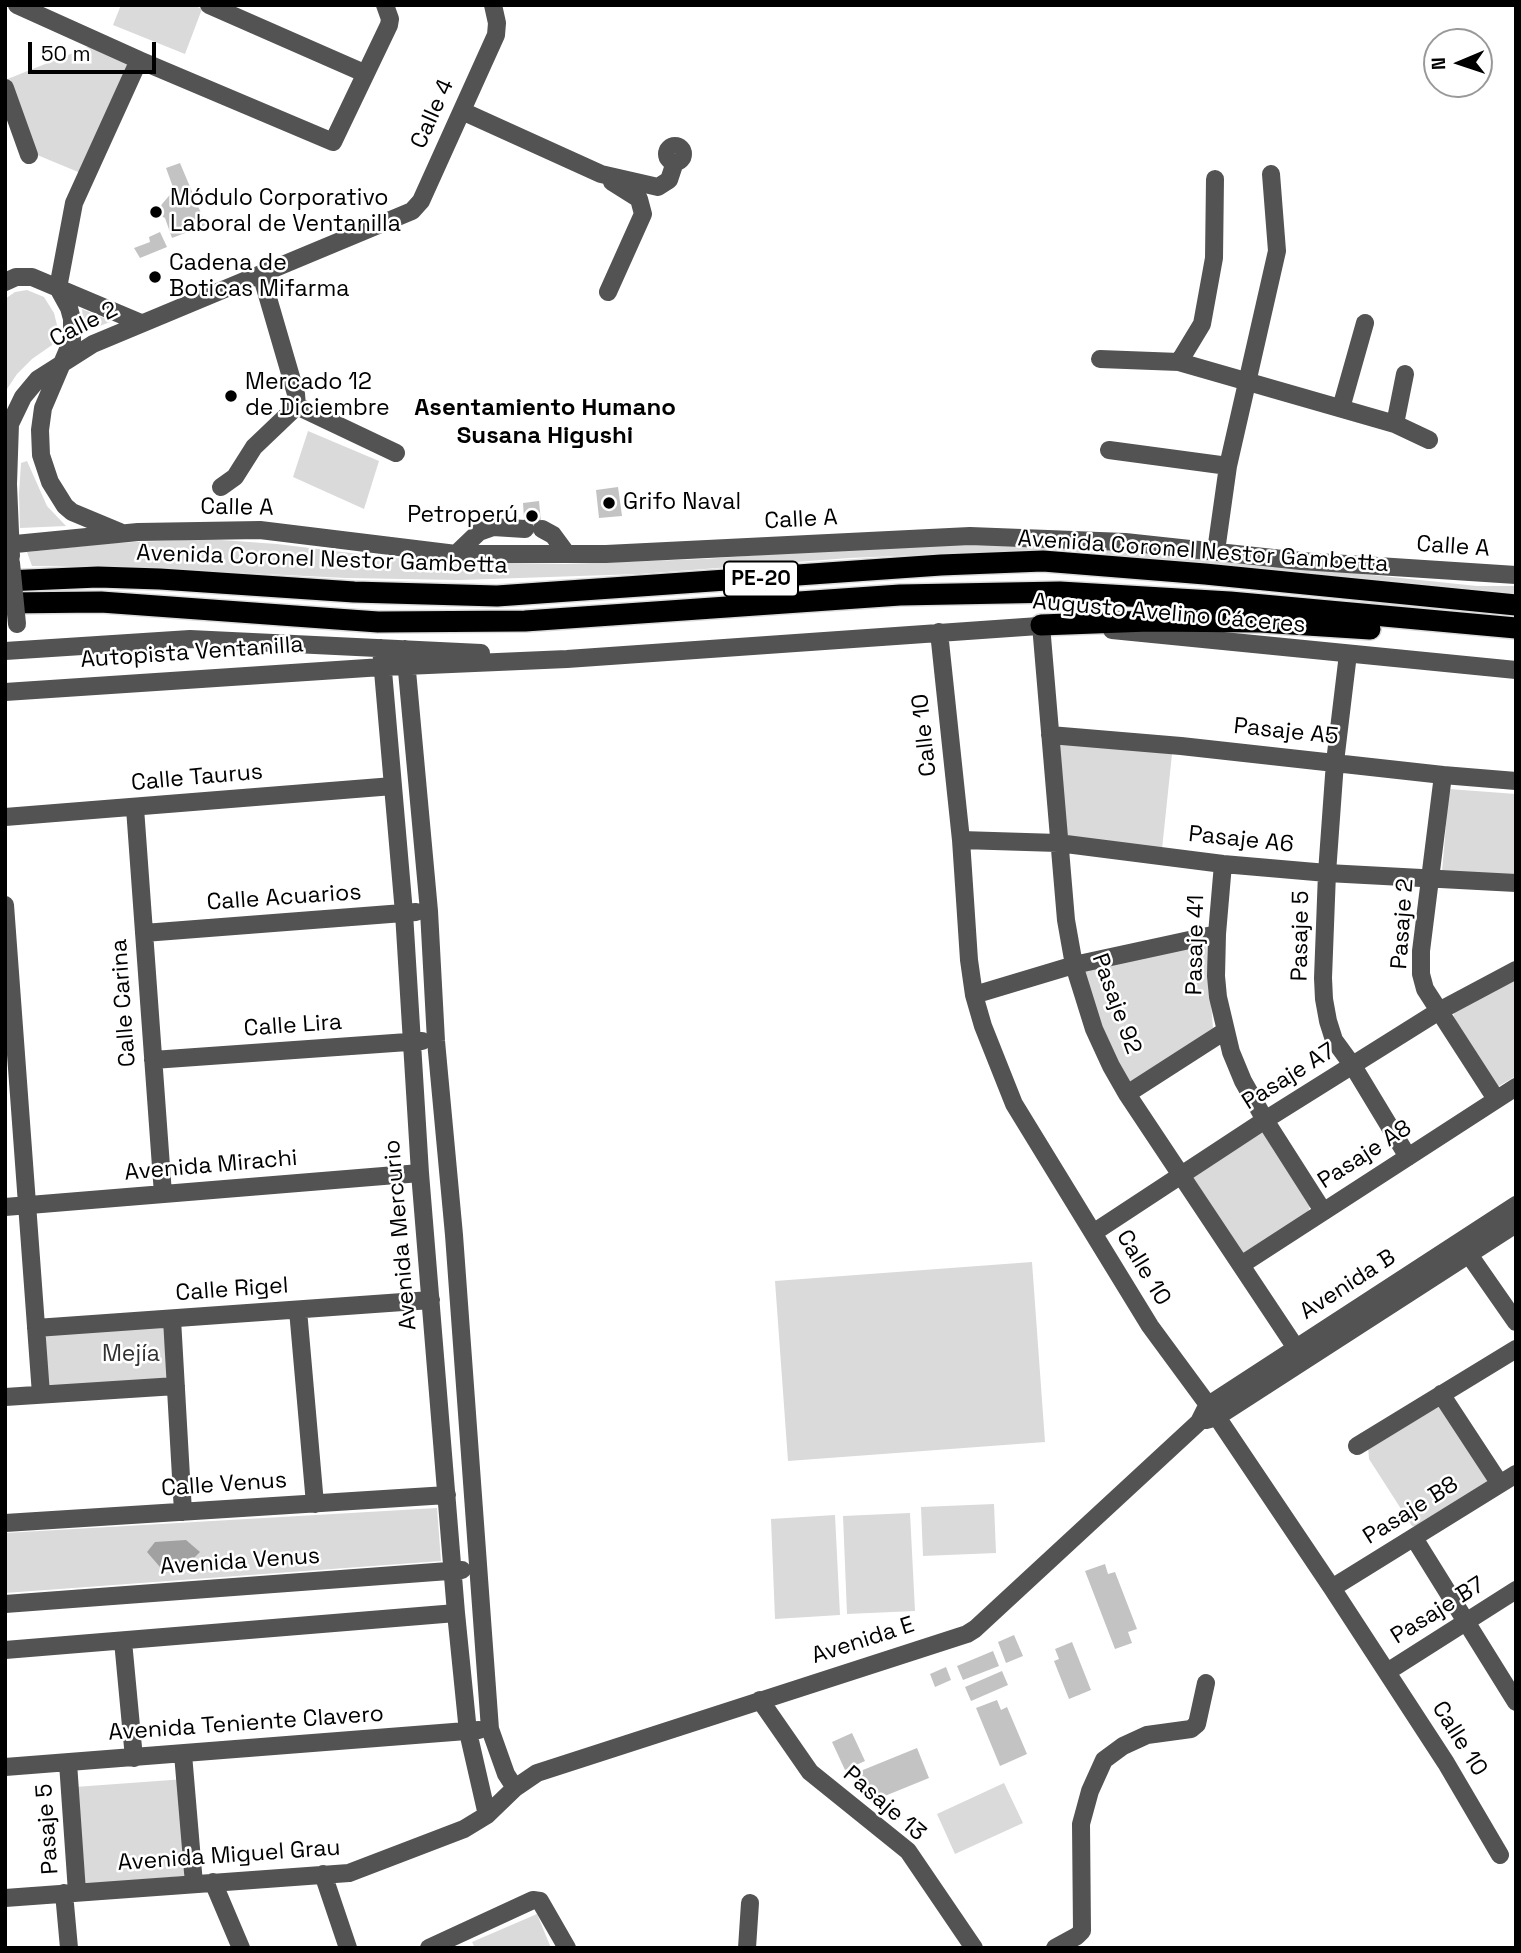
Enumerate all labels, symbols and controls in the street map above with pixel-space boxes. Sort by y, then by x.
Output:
scale bar [32,28,159,72]
north arrow [1423,28,1493,98]
text: 50 m [41,40,91,67]
text: N [1426,57,1451,70]
street label: Calle 4 [406,75,460,153]
place label: Módulo Corporativo Laboral de Ventanilla [170,185,401,239]
marker: Módulo Corporativo Laboral de Ventanilla [148,204,164,220]
place label: Cadena de Boticas Mifarma [169,250,349,304]
marker: Cadena de Boticas Mifarma [147,269,163,285]
street label: Calle 2 [45,296,123,354]
place label: Mercado 12 de Diciembre [245,369,390,423]
marker: Mercado 12 de Diciembre [223,388,239,404]
district label: Asentamiento Humano Susana Higushi [414,394,676,450]
place label: Grifo Naval [623,489,741,517]
street label: Calle A [200,494,274,522]
marker: Grifo Naval [601,495,617,511]
place label: Petroperú [407,502,518,530]
street label: Calle A [764,504,838,536]
marker: Petroperú [524,508,540,524]
street label: Avenida Coronel Nestor Gambetta [1017,525,1389,579]
street label: Calle A [1415,531,1491,563]
street label: Avenida Coronel Nestor Gambetta [136,540,508,580]
road number: PE-20 [724,562,798,596]
street label: Augusto Avelino Cáceres [1031,588,1307,640]
street label: Autopista Ventanilla [79,631,305,675]
street label: Calle 10 [907,692,943,778]
street label: Pasaje A5 [1232,713,1340,751]
street label: Calle Taurus [130,758,264,798]
street label: Pasaje A6 [1187,821,1295,859]
street label: Pasaje 2 [1386,878,1420,970]
street label: Calle Acuarios [206,879,362,917]
street label: Pasaje 5 [1286,890,1316,982]
street label: Pasaje 41 [1181,894,1211,996]
street label: Calle Carina [106,938,142,1068]
street label: Pasaje 92 [1085,950,1147,1058]
street label: Calle Lira [243,1009,343,1043]
street label: Pasaje A7 [1237,1038,1341,1116]
street label: Pasaje A8 [1313,1115,1417,1195]
street label: Avenida Mercurio [379,1138,423,1332]
street label: Avenida Mirachi [123,1145,299,1187]
street label: Calle 10 [1110,1225,1176,1311]
street label: Avenida B [1295,1244,1401,1326]
street label: Calle Rigel [175,1272,289,1308]
park label: Mejía [102,1341,160,1369]
street label: Calle Venus [160,1467,288,1503]
street label: Pasaje B8 [1358,1471,1464,1551]
street label: Avenida Venus [159,1543,321,1581]
street label: Pasaje B7 [1386,1571,1490,1651]
street label: Avenida E [808,1611,918,1671]
street label: Calle 10 [1425,1696,1493,1782]
street label: Avenida Teniente Clavero [107,1701,385,1747]
street label: Pasaje 13 [837,1761,931,1847]
street label: Pasaje 5 [31,1783,65,1875]
street label: Avenida Miguel Grau [117,1834,341,1878]

